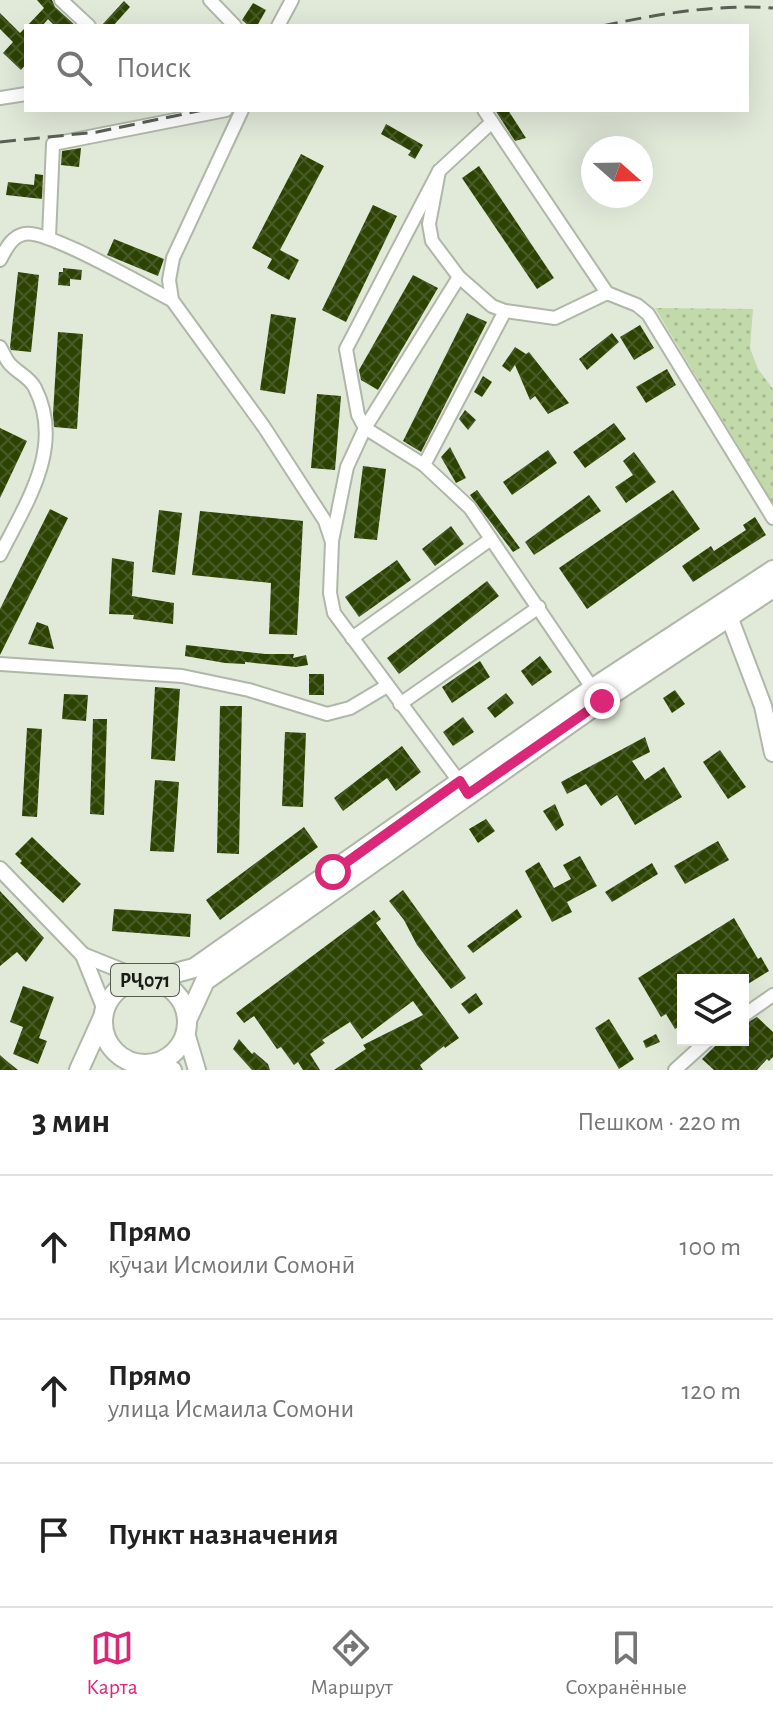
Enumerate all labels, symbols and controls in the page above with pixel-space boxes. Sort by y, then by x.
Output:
search box [24,24,749,112]
icon: search [52,46,96,90]
text: Поиск [116,53,191,83]
north arrow [581,136,653,208]
route end [584,683,620,719]
route start [315,854,351,890]
road number: РҶ071 [111,964,179,996]
map controls [677,974,749,1046]
button: layers [677,974,749,1046]
text: 3 мин [32,1105,110,1139]
text: Пешком · 220 m [577,1109,741,1135]
text: Прямо [108,1217,191,1247]
icon: ahead [32,1225,76,1269]
text: 100 m [680,1234,741,1260]
text: кӯчаи Исмоили Сомонӣ [108,1252,355,1278]
text: Прямо [108,1361,191,1391]
icon: ahead [32,1369,76,1413]
text: 120 m [681,1378,741,1404]
text: улица Исмаила Сомони [108,1396,354,1422]
icon: arrive [32,1513,76,1557]
text: Пункт назначения [108,1520,339,1550]
tab: Карта [86,1626,138,1700]
tab: Маршрут [310,1626,393,1700]
tab: Сохранённые [565,1626,687,1700]

